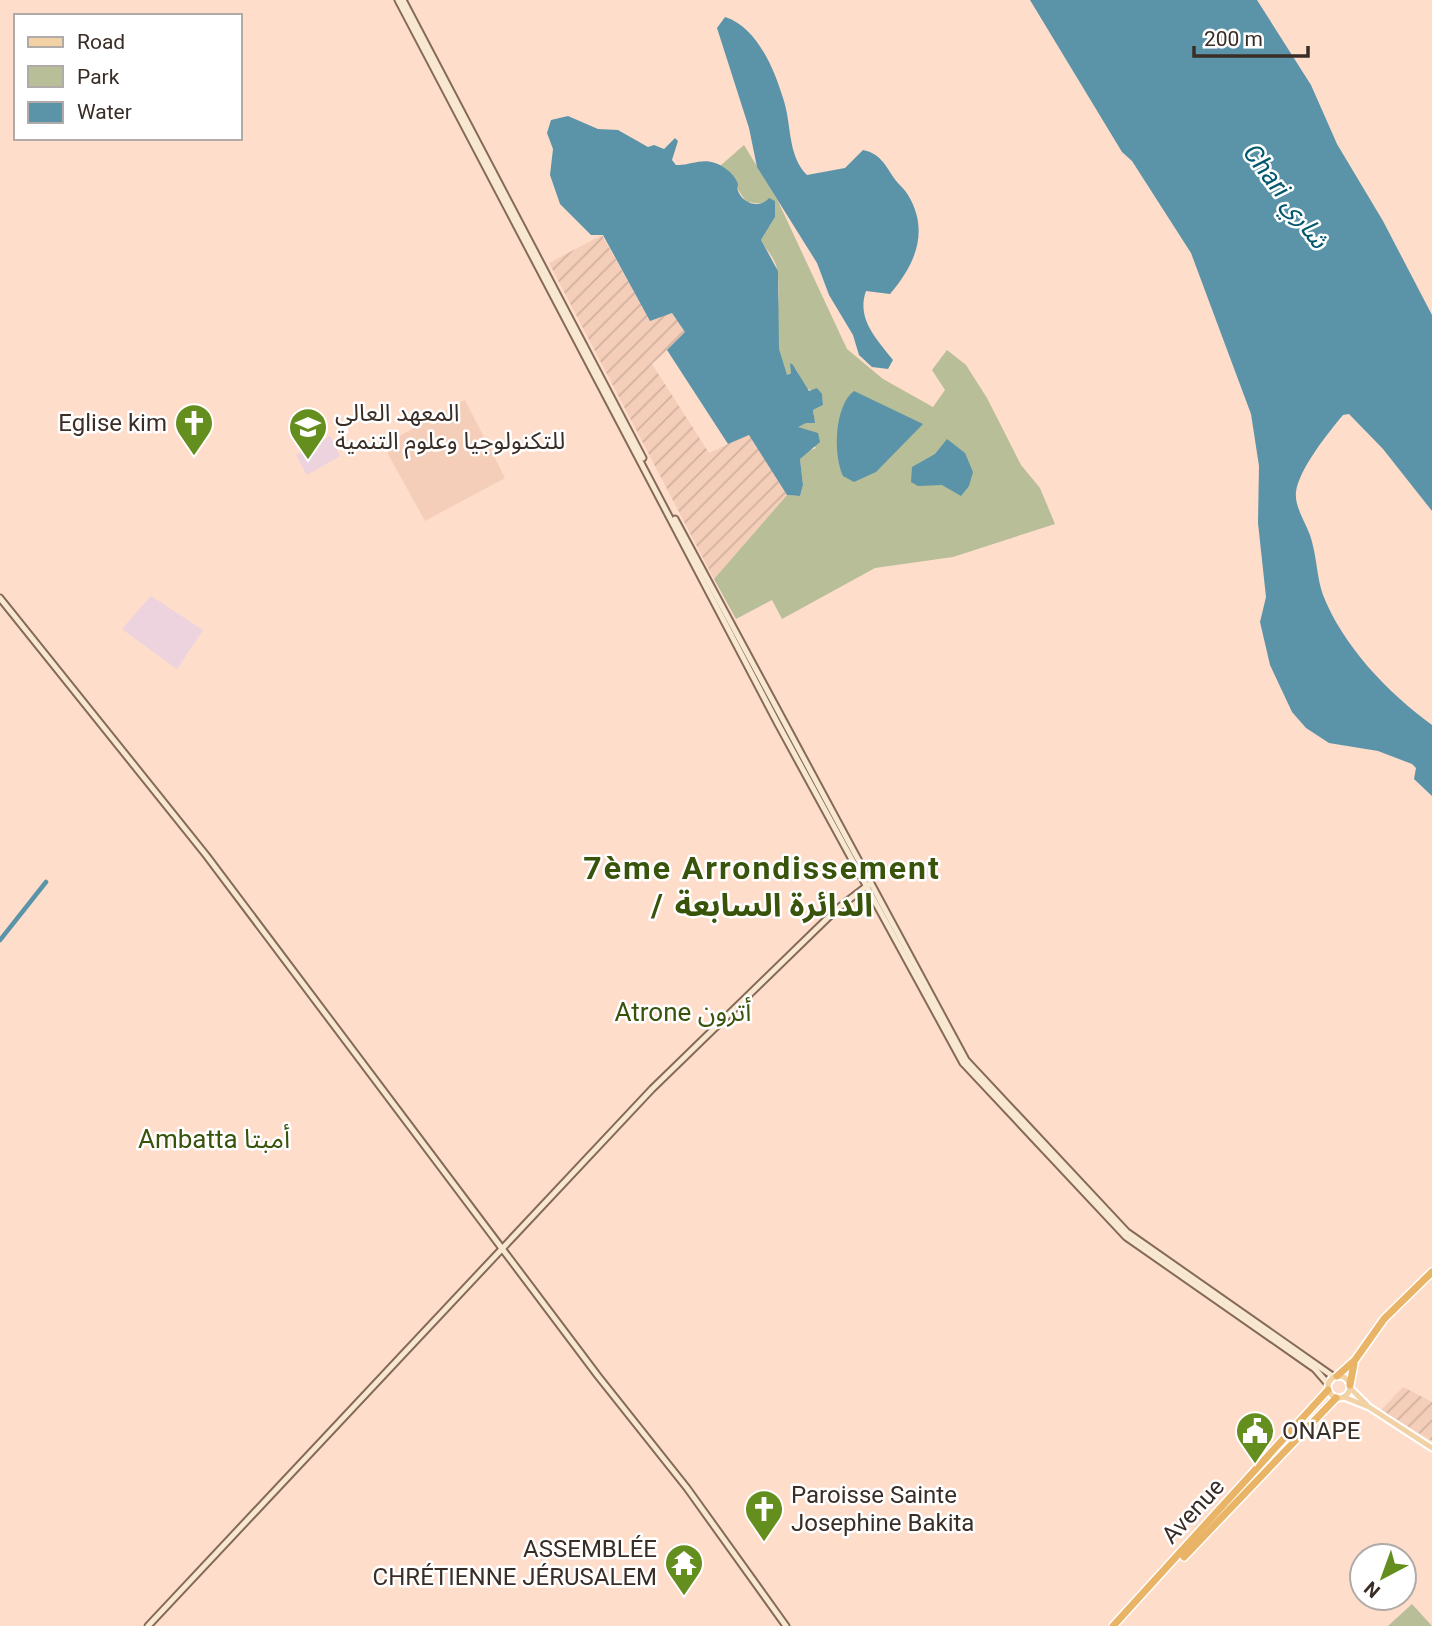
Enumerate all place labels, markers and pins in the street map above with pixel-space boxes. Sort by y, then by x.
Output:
place label: المعهد العالي للتكنولوجيا وعلوم التنمية [335,399,565,459]
church icon: Eglise kim [173,402,215,457]
school or university icon: المعهد العالي للتكنولوجيا وعلوم التنمية [287,406,329,461]
place label: Eglise kim [58,409,167,437]
public building icon: ONAPE [1234,1410,1276,1465]
place label: ONAPE [1282,1417,1360,1445]
place label: Paroisse Sainte Josephine Bakita [791,1481,974,1537]
church icon: Paroisse Sainte Josephine Bakita [743,1488,785,1543]
place label: ASSEMBLÉE CHRÉTIENNE JÉRUSALEM [373,1535,657,1591]
temple icon: ASSEMBLÉE CHRÉTIENNE JÉRUSALEM [663,1542,705,1597]

